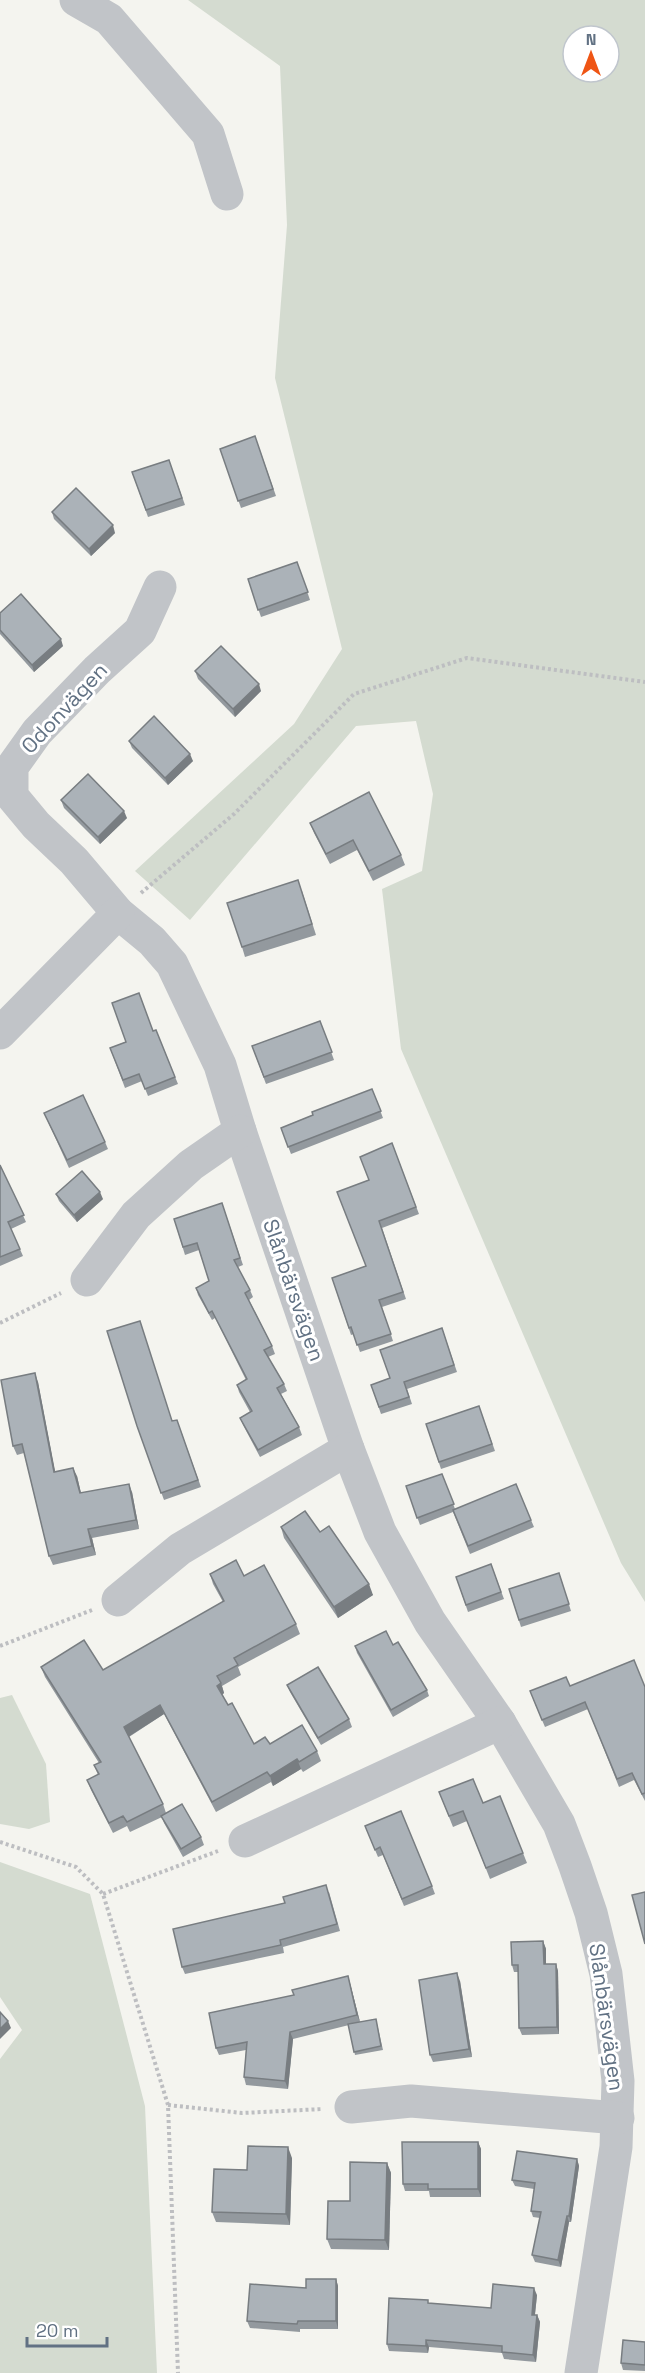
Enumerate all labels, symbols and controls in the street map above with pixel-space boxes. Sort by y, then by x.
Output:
north arrow [561,24,621,84]
text: N [586,29,596,50]
street label: Odonvägen [15,657,113,759]
street label: Slånbärsvägen [257,1215,331,1365]
street label: Slånbärsvägen [583,1942,631,2092]
scale bar [27,2310,106,2348]
text: 20 m [36,2319,79,2342]

